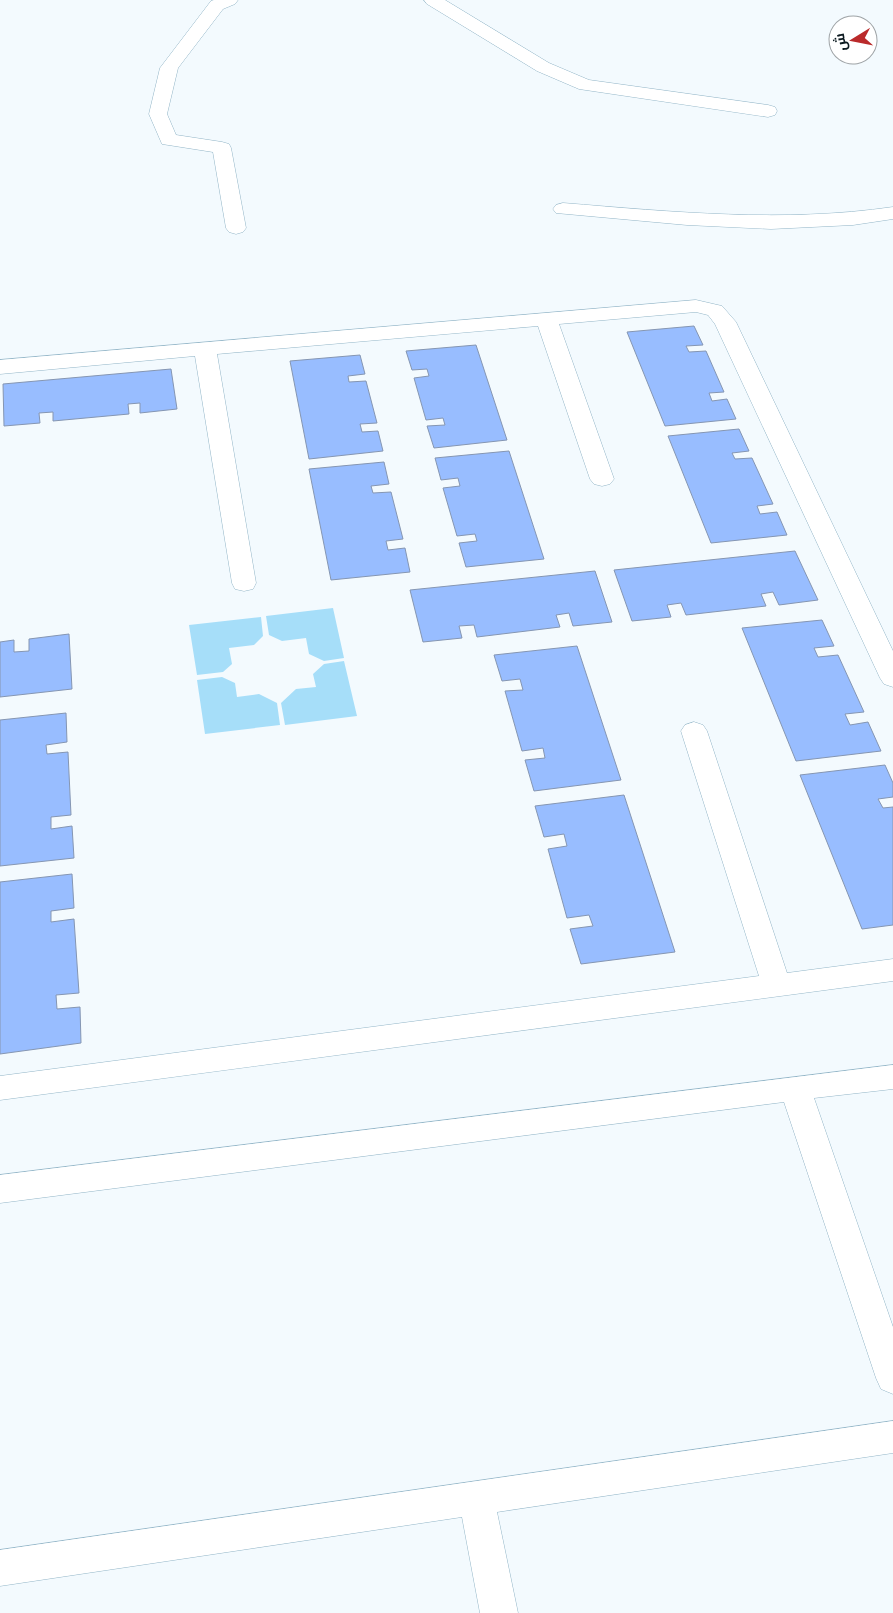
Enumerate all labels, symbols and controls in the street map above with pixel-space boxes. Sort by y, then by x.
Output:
north arrow [828,15,878,65]
text: ش [830,32,851,53]

